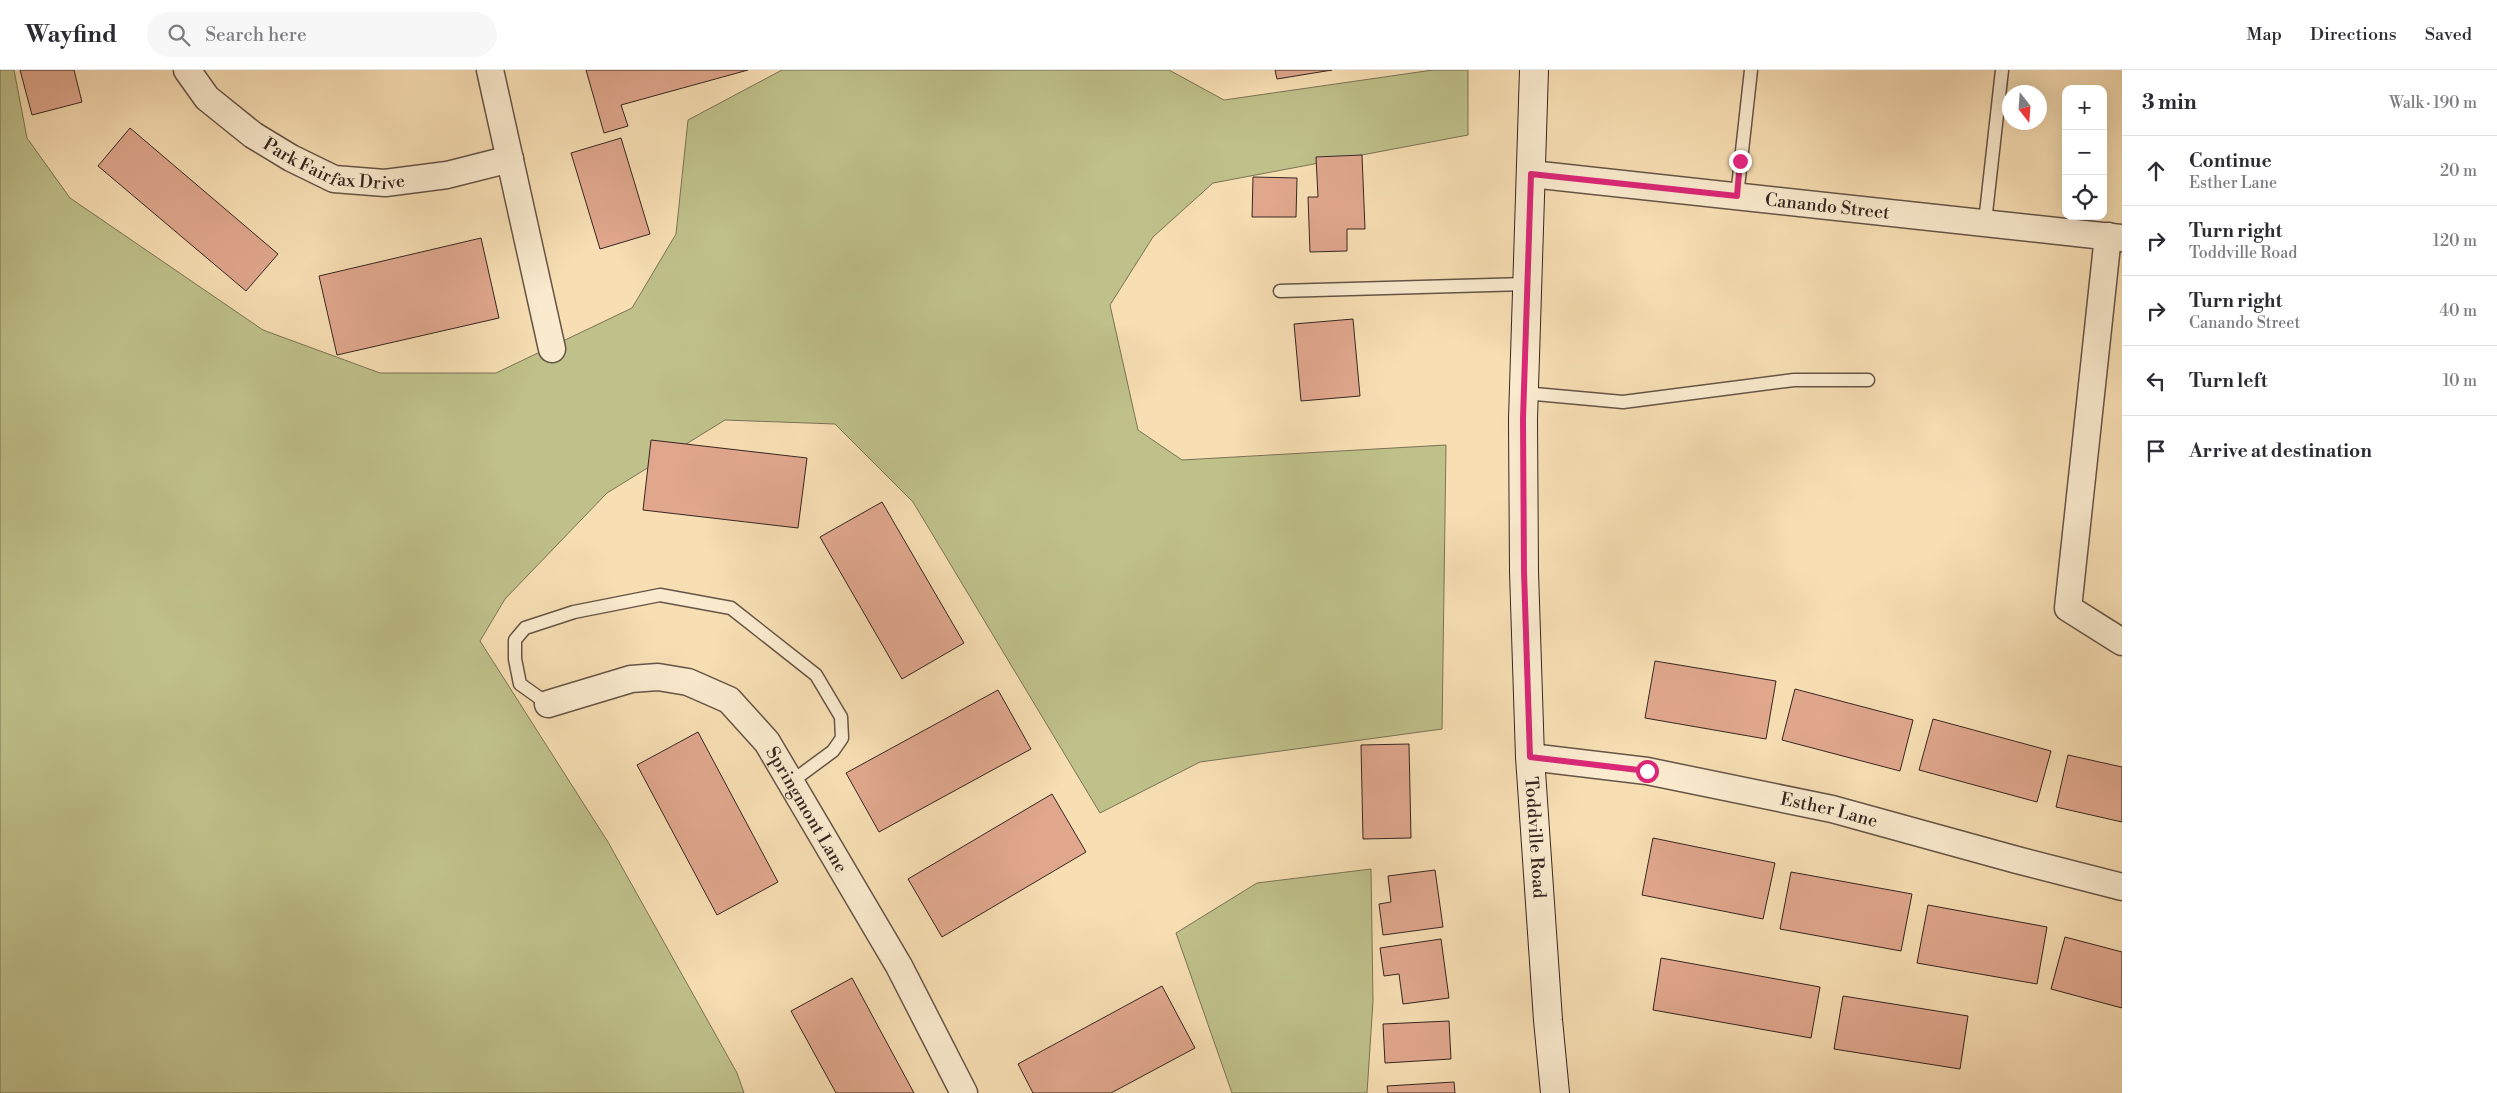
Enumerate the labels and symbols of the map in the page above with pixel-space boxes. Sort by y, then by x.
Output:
north arrow [2002,85,2047,130]
street label: Park Fairfax Drive [259,132,406,195]
route end [1729,150,1752,173]
street label: Canando Street [1764,188,1891,224]
street label: Springmont Lane [761,742,853,877]
route start [1636,760,1659,783]
street label: Toddville Road [1520,776,1551,900]
street label: Esther Lane [1778,787,1880,833]

